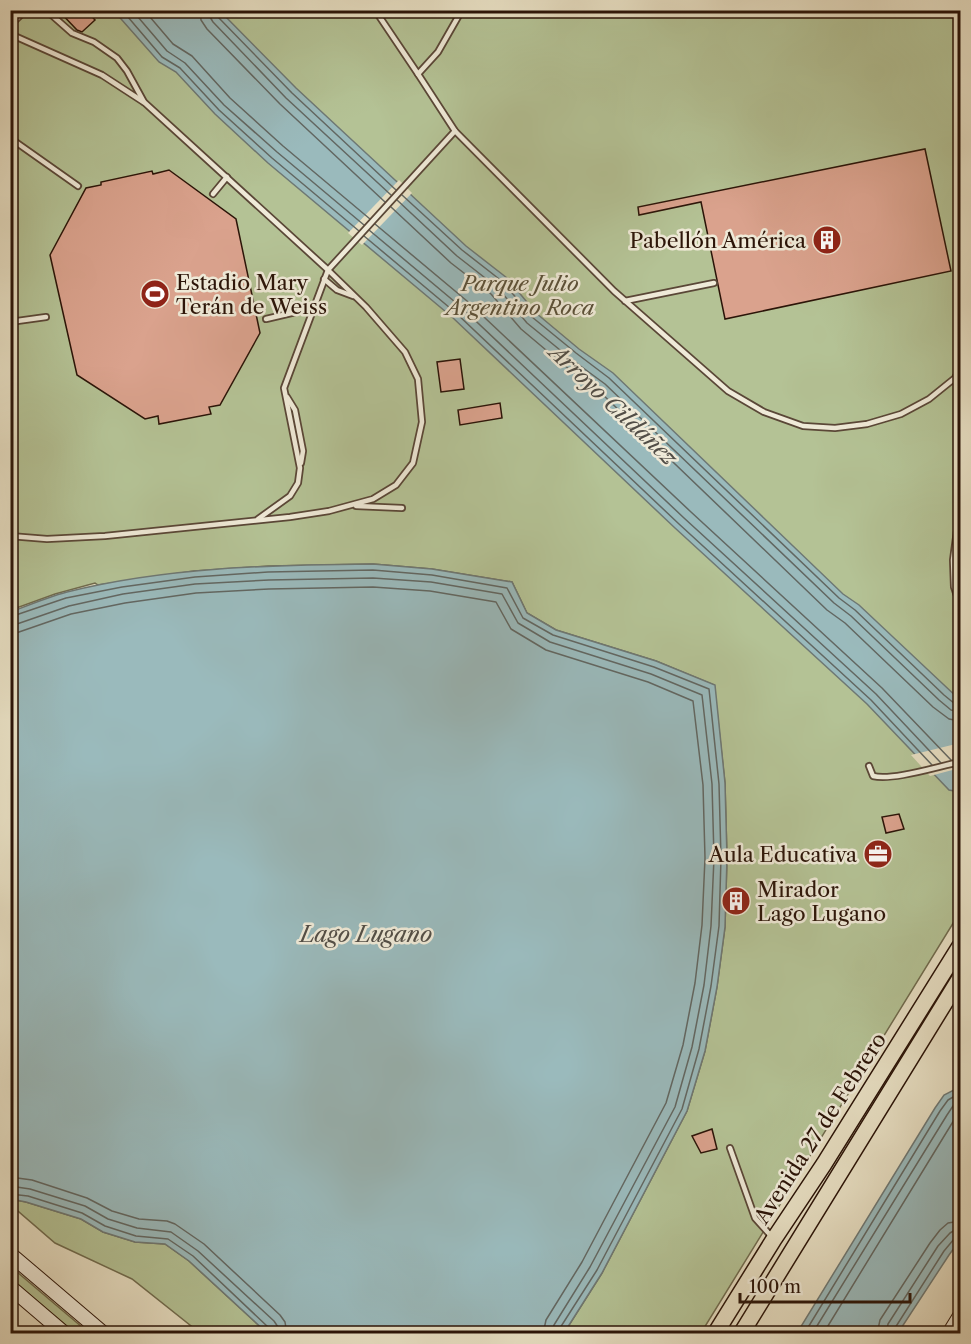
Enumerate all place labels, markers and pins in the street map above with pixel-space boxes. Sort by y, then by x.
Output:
building icon: Pabellón América [811,224,843,256]
place label: Pabellón América [629,228,807,253]
place label: Estadio Mary Terán de Weiss [176,270,327,319]
sports icon: Estadio Mary Terán de Weiss [139,278,171,310]
office icon: Aula Educativa [862,838,894,870]
place label: Aula Educativa [707,842,858,867]
place label: Mirador Lago Lugano [757,877,886,926]
building icon: Mirador Lago Lugano [720,885,752,917]

